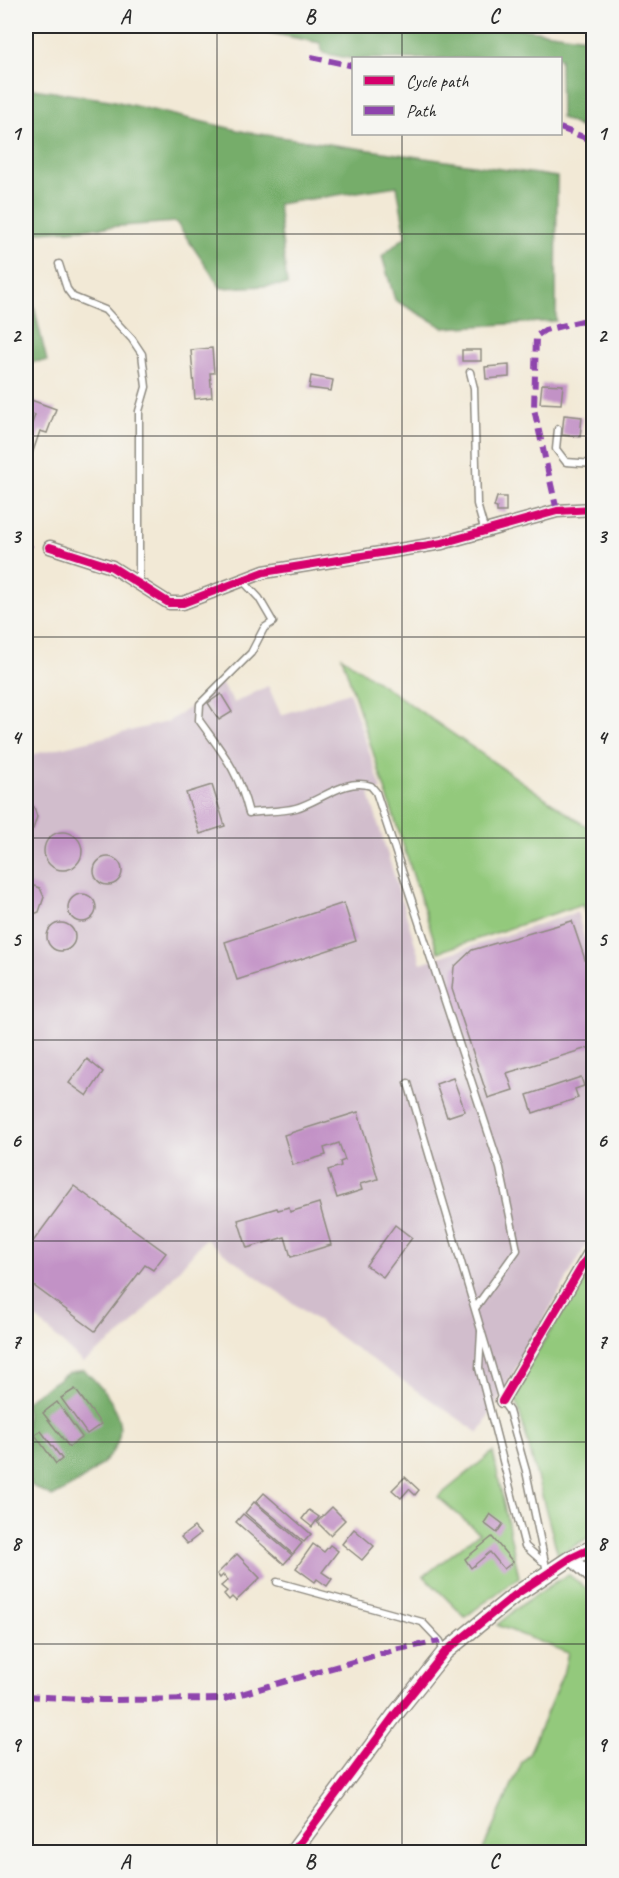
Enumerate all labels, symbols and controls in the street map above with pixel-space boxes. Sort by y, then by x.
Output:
text: A [120,4,132,29]
text: B [305,4,317,29]
text: C [489,4,501,29]
legend [352,57,562,135]
text: Cycle path [406,70,469,92]
text: Path [406,100,436,122]
text: 1 [12,121,23,146]
text: 1 [598,121,609,146]
text: 2 [12,323,23,348]
text: 2 [598,323,609,348]
text: 3 [12,524,23,549]
text: 3 [598,524,609,549]
text: 4 [12,725,24,750]
text: 4 [598,725,610,750]
text: 5 [12,927,23,952]
text: 5 [598,927,609,952]
text: 6 [11,1128,22,1153]
text: 6 [597,1128,608,1153]
text: 7 [12,1329,23,1354]
text: 7 [598,1329,609,1354]
text: 8 [12,1531,24,1556]
text: 8 [598,1531,610,1556]
text: 9 [12,1732,23,1757]
text: 9 [598,1732,609,1757]
text: A [120,1849,132,1874]
text: B [305,1849,317,1874]
text: C [489,1849,501,1874]

